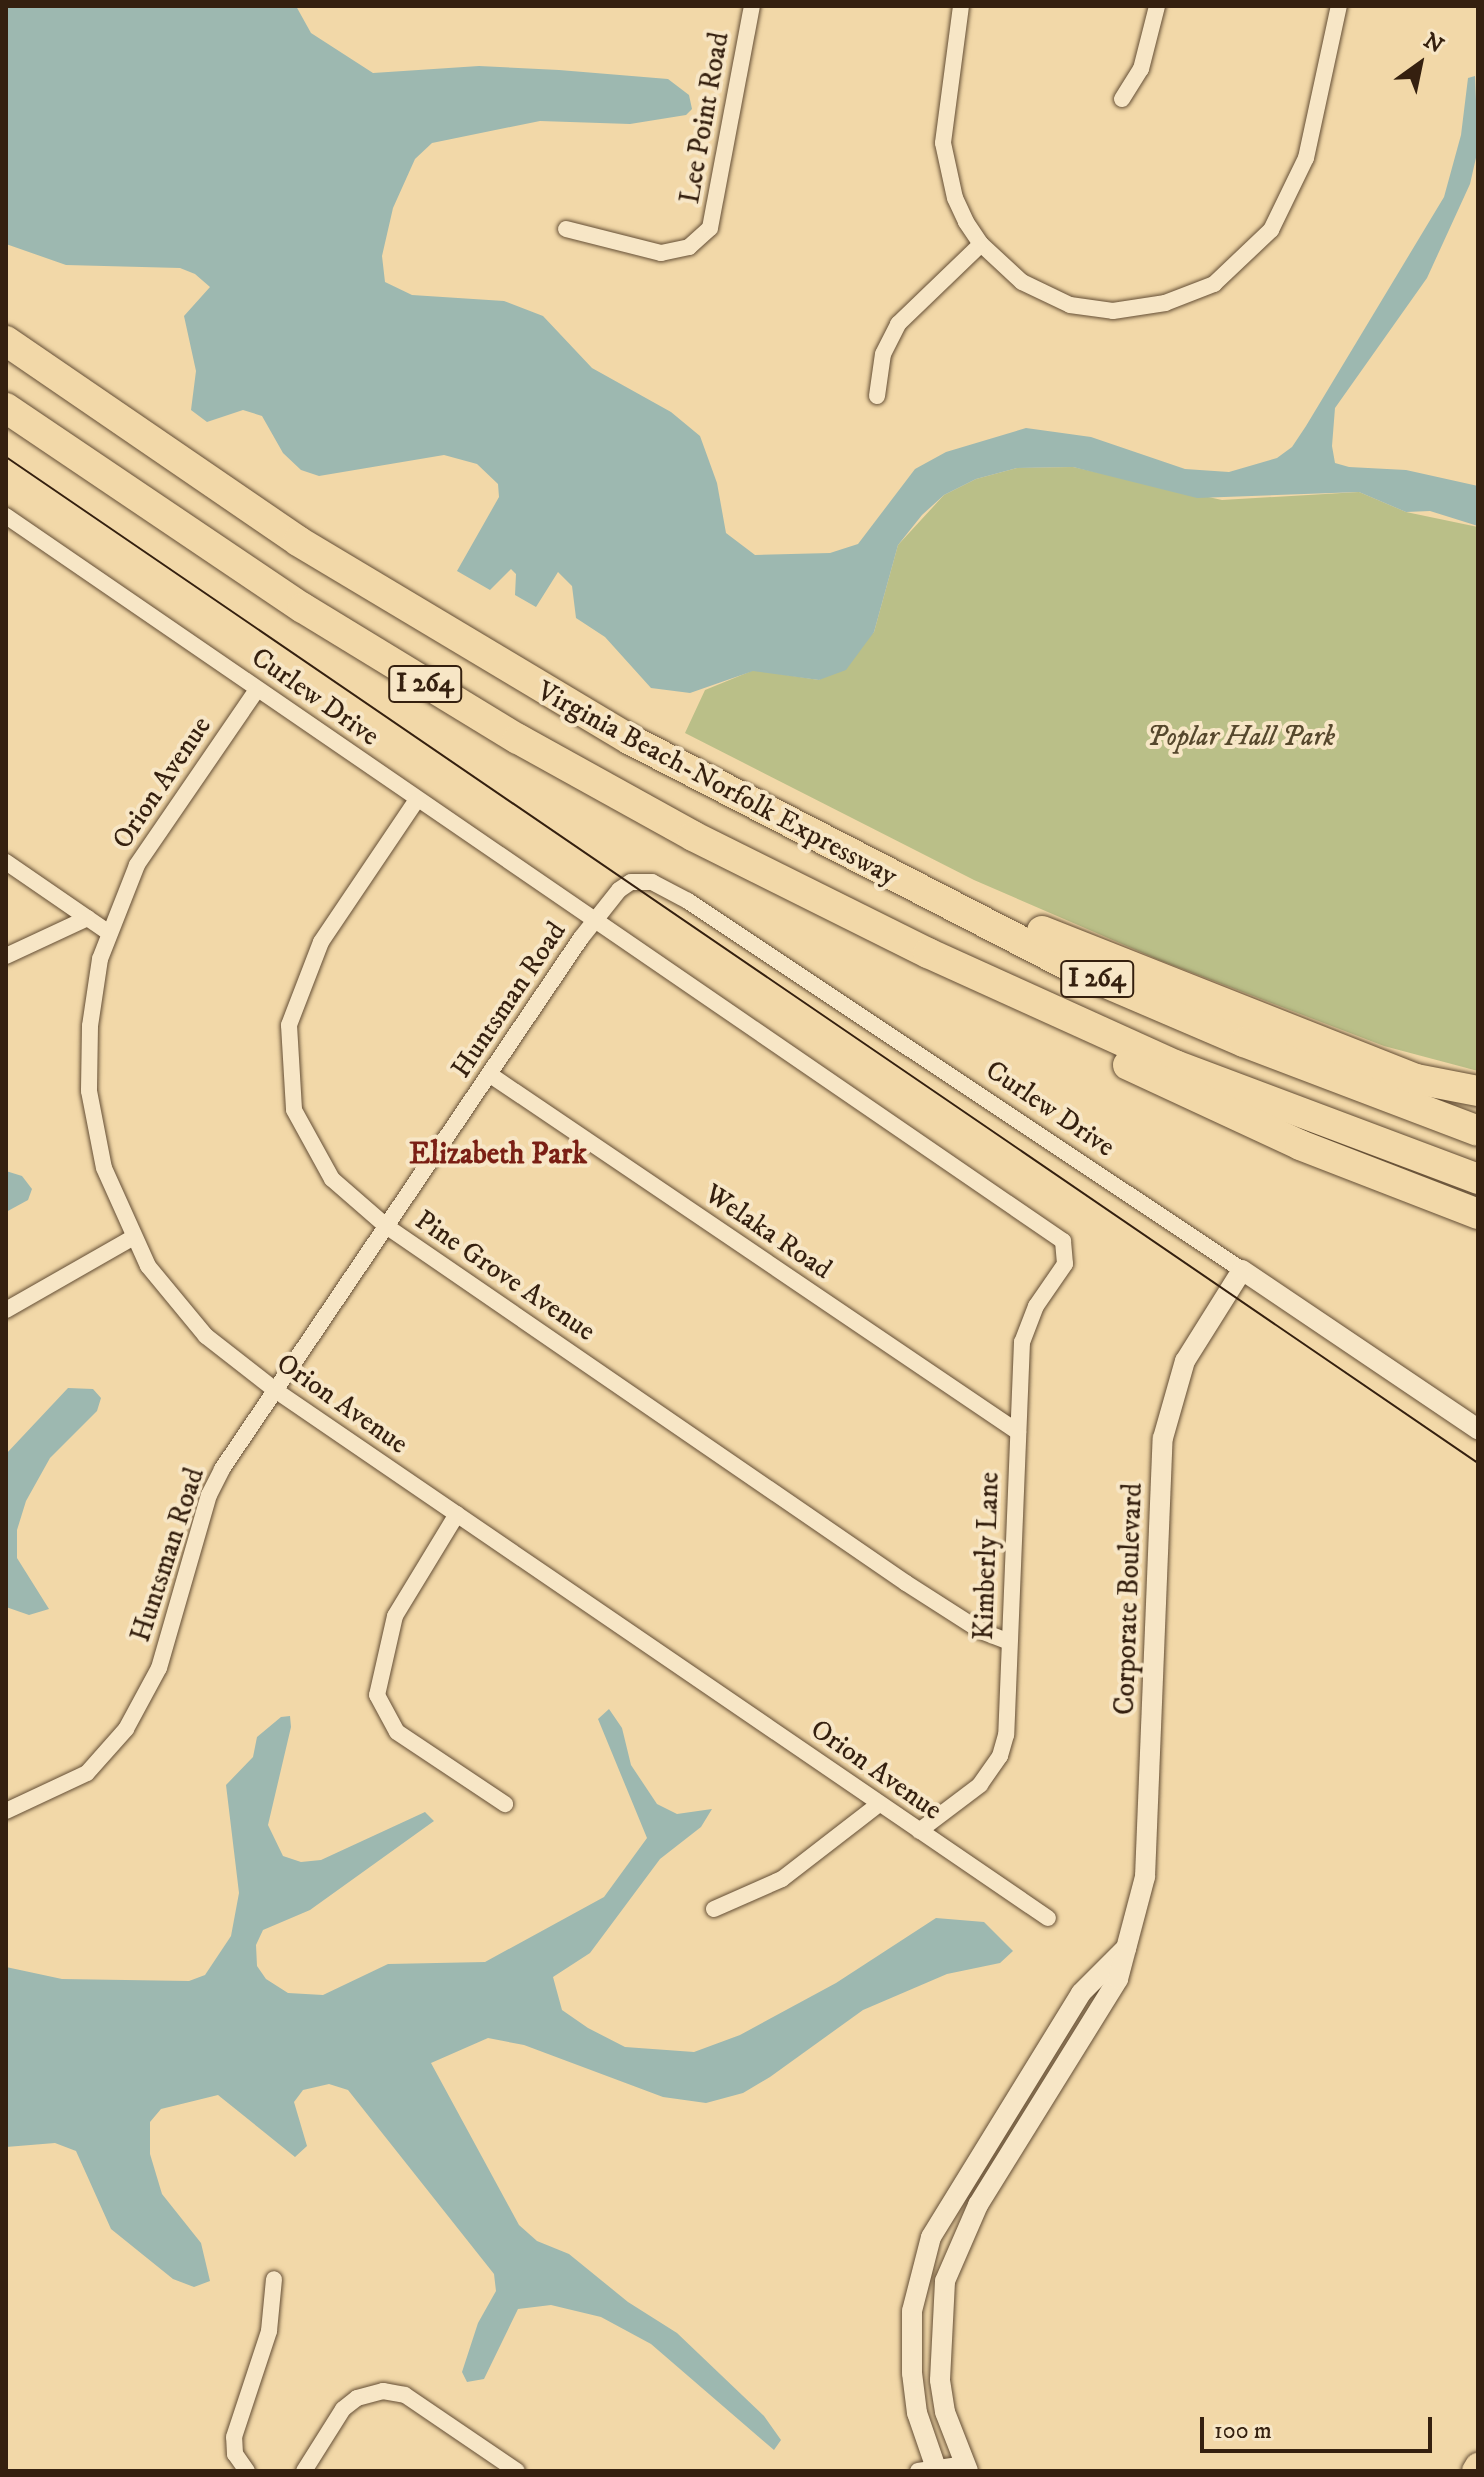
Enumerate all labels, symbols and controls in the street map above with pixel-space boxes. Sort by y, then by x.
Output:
north arrow [1380,24,1460,104]
text: N [1418,27,1448,60]
street label: Lee Point Road [673,30,737,206]
street label: Curlew Drive [245,641,385,753]
road number: I 264 [387,662,463,706]
street label: Virginia Beach-Norfolk Expressway [531,675,903,893]
street label: Orion Avenue [105,710,219,856]
park label: Poplar Hall Park [1147,720,1335,754]
street label: Huntsman Road [444,916,574,1084]
road number: I 264 [1059,957,1135,1001]
street label: Curlew Drive [979,1054,1121,1164]
district label: Elizabeth Park [409,1137,587,1173]
street label: Welaka Road [698,1177,838,1287]
street label: Pine Grove Avenue [409,1203,601,1349]
street label: Orion Avenue [270,1347,414,1461]
street label: Huntsman Road [124,1464,212,1646]
street label: Kimberly Lane [967,1471,1007,1641]
street label: Corporate Boulevard [1108,1482,1150,1716]
street label: Orion Avenue [804,1713,948,1827]
scale bar [1204,2401,1436,2451]
text: 100 m [1214,2416,1272,2446]

